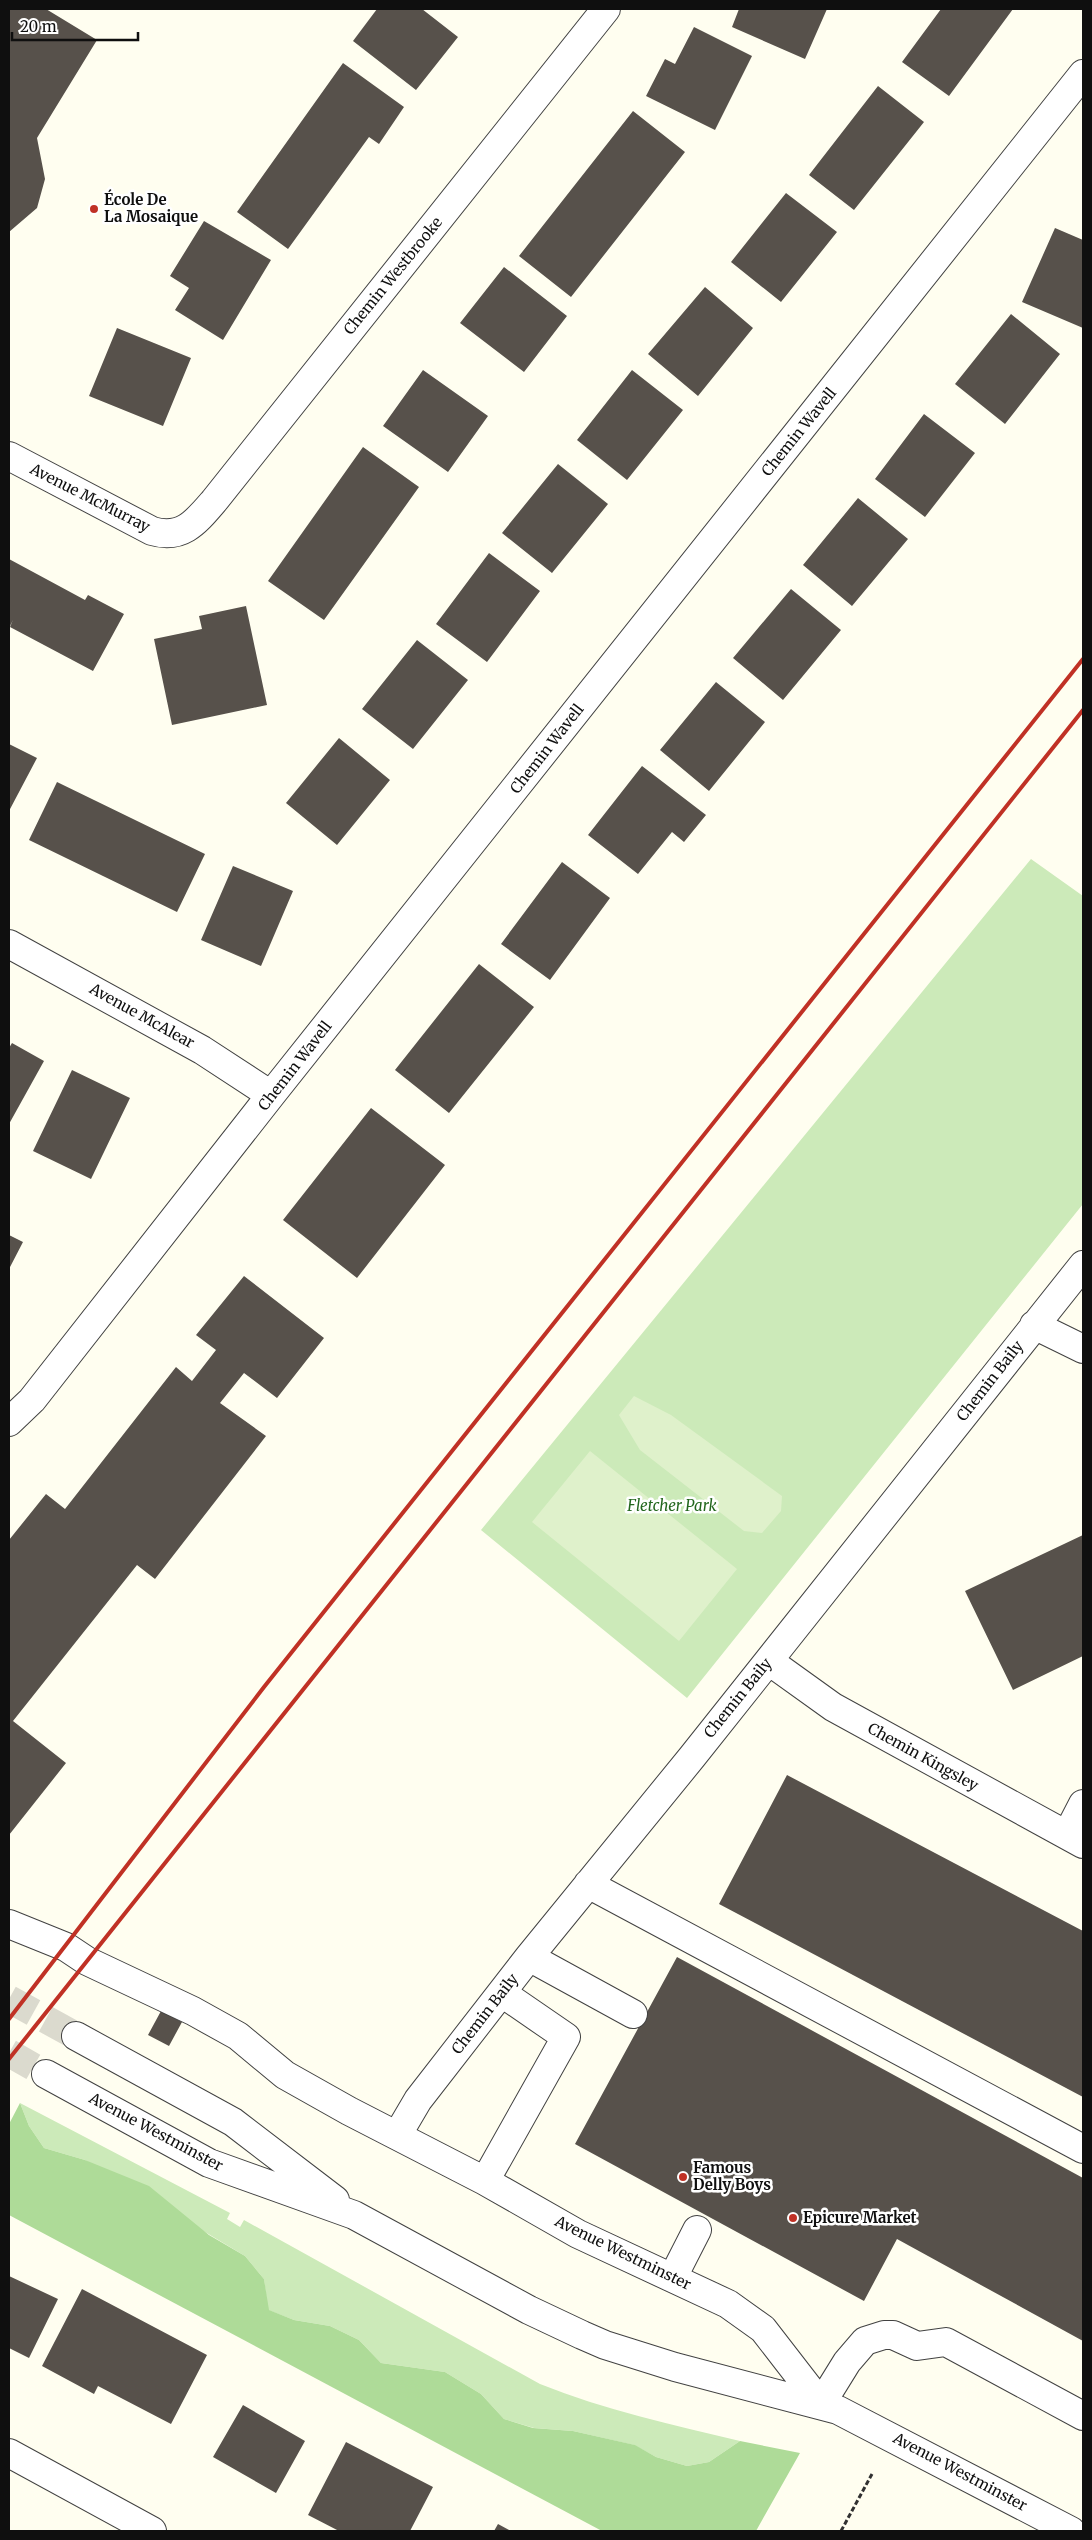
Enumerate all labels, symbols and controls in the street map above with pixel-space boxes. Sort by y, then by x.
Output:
scale bar [12,10,139,42]
text: 20 m [20,17,57,36]
place label: École De La Mosaique [104,189,198,226]
marker: École De La Mosaique [88,203,100,215]
street label: Chemin Westbrooke [339,213,446,338]
street label: Chemin Wavell [757,383,840,480]
street label: Avenue McMurray [26,459,154,536]
street label: Chemin Wavell [506,700,588,797]
street label: Avenue McAlear [86,979,198,1052]
street label: Chemin Wavell [254,1017,336,1114]
street label: Chemin Baily [952,1336,1027,1425]
park label: Fletcher Park [626,1496,717,1515]
street label: Chemin Baily [700,1654,776,1741]
street label: Chemin Kingsley [865,1718,982,1795]
street label: Chemin Baily [447,1969,522,2058]
street label: Avenue Westminster [85,2088,227,2175]
place label: Famous Delly Boys [693,2158,771,2194]
marker: Famous Delly Boys [677,2171,689,2183]
place label: Epicure Market [803,2208,917,2227]
street label: Avenue Westminster [551,2211,695,2294]
marker: Epicure Market [787,2212,799,2224]
street label: Avenue Westminster [889,2428,1031,2515]

